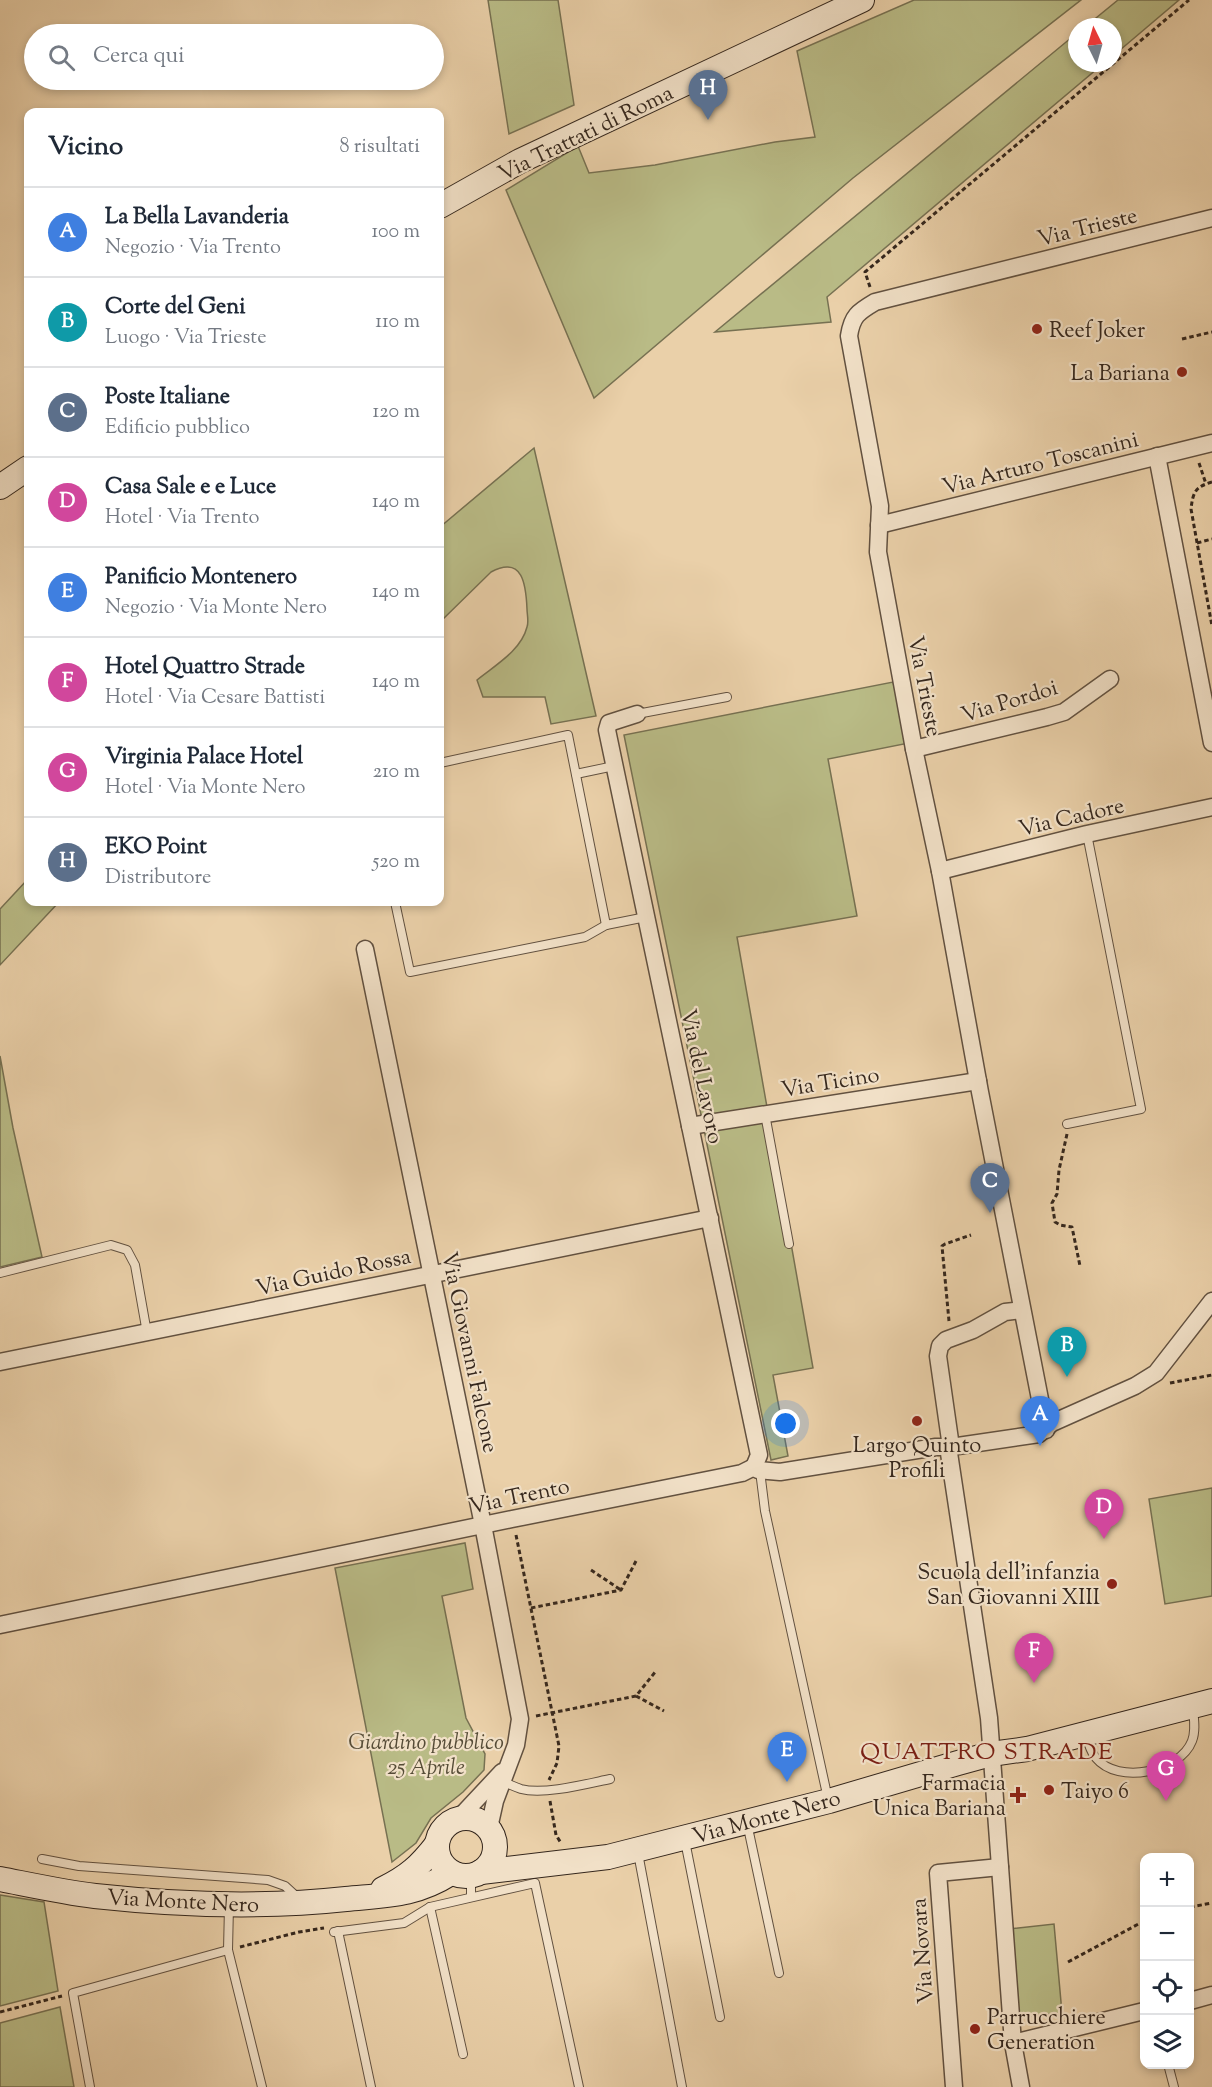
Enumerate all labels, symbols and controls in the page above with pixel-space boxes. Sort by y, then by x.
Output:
north arrow [1068,18,1122,72]
search box [24,24,444,90]
icon: search [45,41,78,74]
text: Cerca qui [93,41,184,73]
pin: H [688,70,728,120]
street label: Via Trattati di Roma [493,78,679,191]
text: Vicino [48,129,123,166]
text: 8 risultati [339,133,420,162]
street label: Via Trieste [1034,201,1141,257]
text: La Bella Lavanderia [105,202,289,234]
text: A [59,218,76,247]
text: 100 m [371,218,420,247]
text: Negozio · Via Trento [105,234,281,263]
text: Corte del Geni [105,292,246,324]
text: B [61,308,74,337]
text: 110 m [375,308,420,337]
place label: Reef Joker [1049,316,1145,348]
marker: Reef Joker [1030,322,1044,336]
text: Luogo · Via Trieste [105,324,267,353]
place label: La Bariana [1070,359,1170,391]
marker: La Bariana [1175,365,1189,379]
text: Poste Italiane [105,382,230,414]
text: C [59,398,76,427]
text: 120 m [372,398,420,427]
text: Edificio pubblico [105,414,250,443]
street label: Via Arturo Toscanini [939,425,1142,505]
text: Casa Sale e e Luce [105,472,276,504]
text: D [60,488,75,517]
text: 140 m [372,488,420,517]
text: Hotel · Via Trento [105,504,260,533]
text: Panificio Montenero [105,562,297,594]
text: E [61,578,74,607]
text: 140 m [372,578,420,607]
text: Negozio · Via Monte Nero [105,594,327,623]
street label: Via Trieste [898,633,949,740]
text: Hotel Quattro Strade [105,652,305,684]
text: F [62,668,73,697]
text: 140 m [372,668,420,697]
street label: Via Pordoi [957,673,1062,733]
text: Hotel · Via Cesare Battisti [105,684,325,713]
text: Virginia Palace Hotel [105,742,303,774]
text: G [59,758,76,787]
text: 210 m [373,758,420,787]
text: Hotel · Via Monte Nero [105,774,305,803]
street label: Via Cadore [1016,791,1128,847]
text: EKO Point [105,832,207,864]
text: H [60,848,75,877]
text: 520 m [372,848,420,877]
text: Distributore [105,864,211,893]
street label: Via del Lavoro [670,1006,730,1147]
street label: Via Ticino [779,1060,882,1108]
pin: C [970,1164,1010,1213]
street label: Via Guido Rossa [253,1242,414,1306]
street label: Via Giovanni Falcone [431,1249,505,1456]
pin: B [1048,1328,1086,1377]
pin: A [1020,1396,1060,1446]
your location [771,1409,800,1438]
marker: Largo Quinto Profili [910,1414,924,1428]
place label: Largo Quinto Profili [853,1431,981,1488]
street label: Via Trento [466,1472,573,1524]
pin: D [1084,1490,1124,1539]
place label: Scuola dell'infanzia San Giovanni XIII [917,1558,1100,1615]
marker: Scuola dell'infanzia San Giovanni XIII [1105,1577,1119,1591]
pin: F [1014,1634,1054,1683]
park label: Giardino pubblico 25 Aprile [348,1728,504,1785]
pin: E [768,1732,806,1782]
district label: QUATTRO STRADE [860,1736,1114,1770]
pin: G [1146,1752,1186,1801]
place label: Farmacia Unica Bariana [873,1769,1006,1826]
place label: Taiyo 6 [1061,1777,1129,1809]
marker: Taiyo 6 [1042,1783,1056,1797]
street label: Via Monte Nero [689,1784,845,1854]
marker: Farmacia Unica Bariana [1011,1788,1025,1802]
map controls [1140,1853,1194,2069]
button: + [1140,1853,1194,1907]
street label: Via Monte Nero [106,1883,260,1923]
street label: Via Novara [904,1897,944,2005]
button: − [1140,1907,1194,1961]
button: locate [1140,1961,1194,2015]
place label: Parrucchiere Generation [987,2003,1106,2060]
button: layers [1140,2015,1194,2069]
marker: Parrucchiere Generation [968,2022,982,2036]

